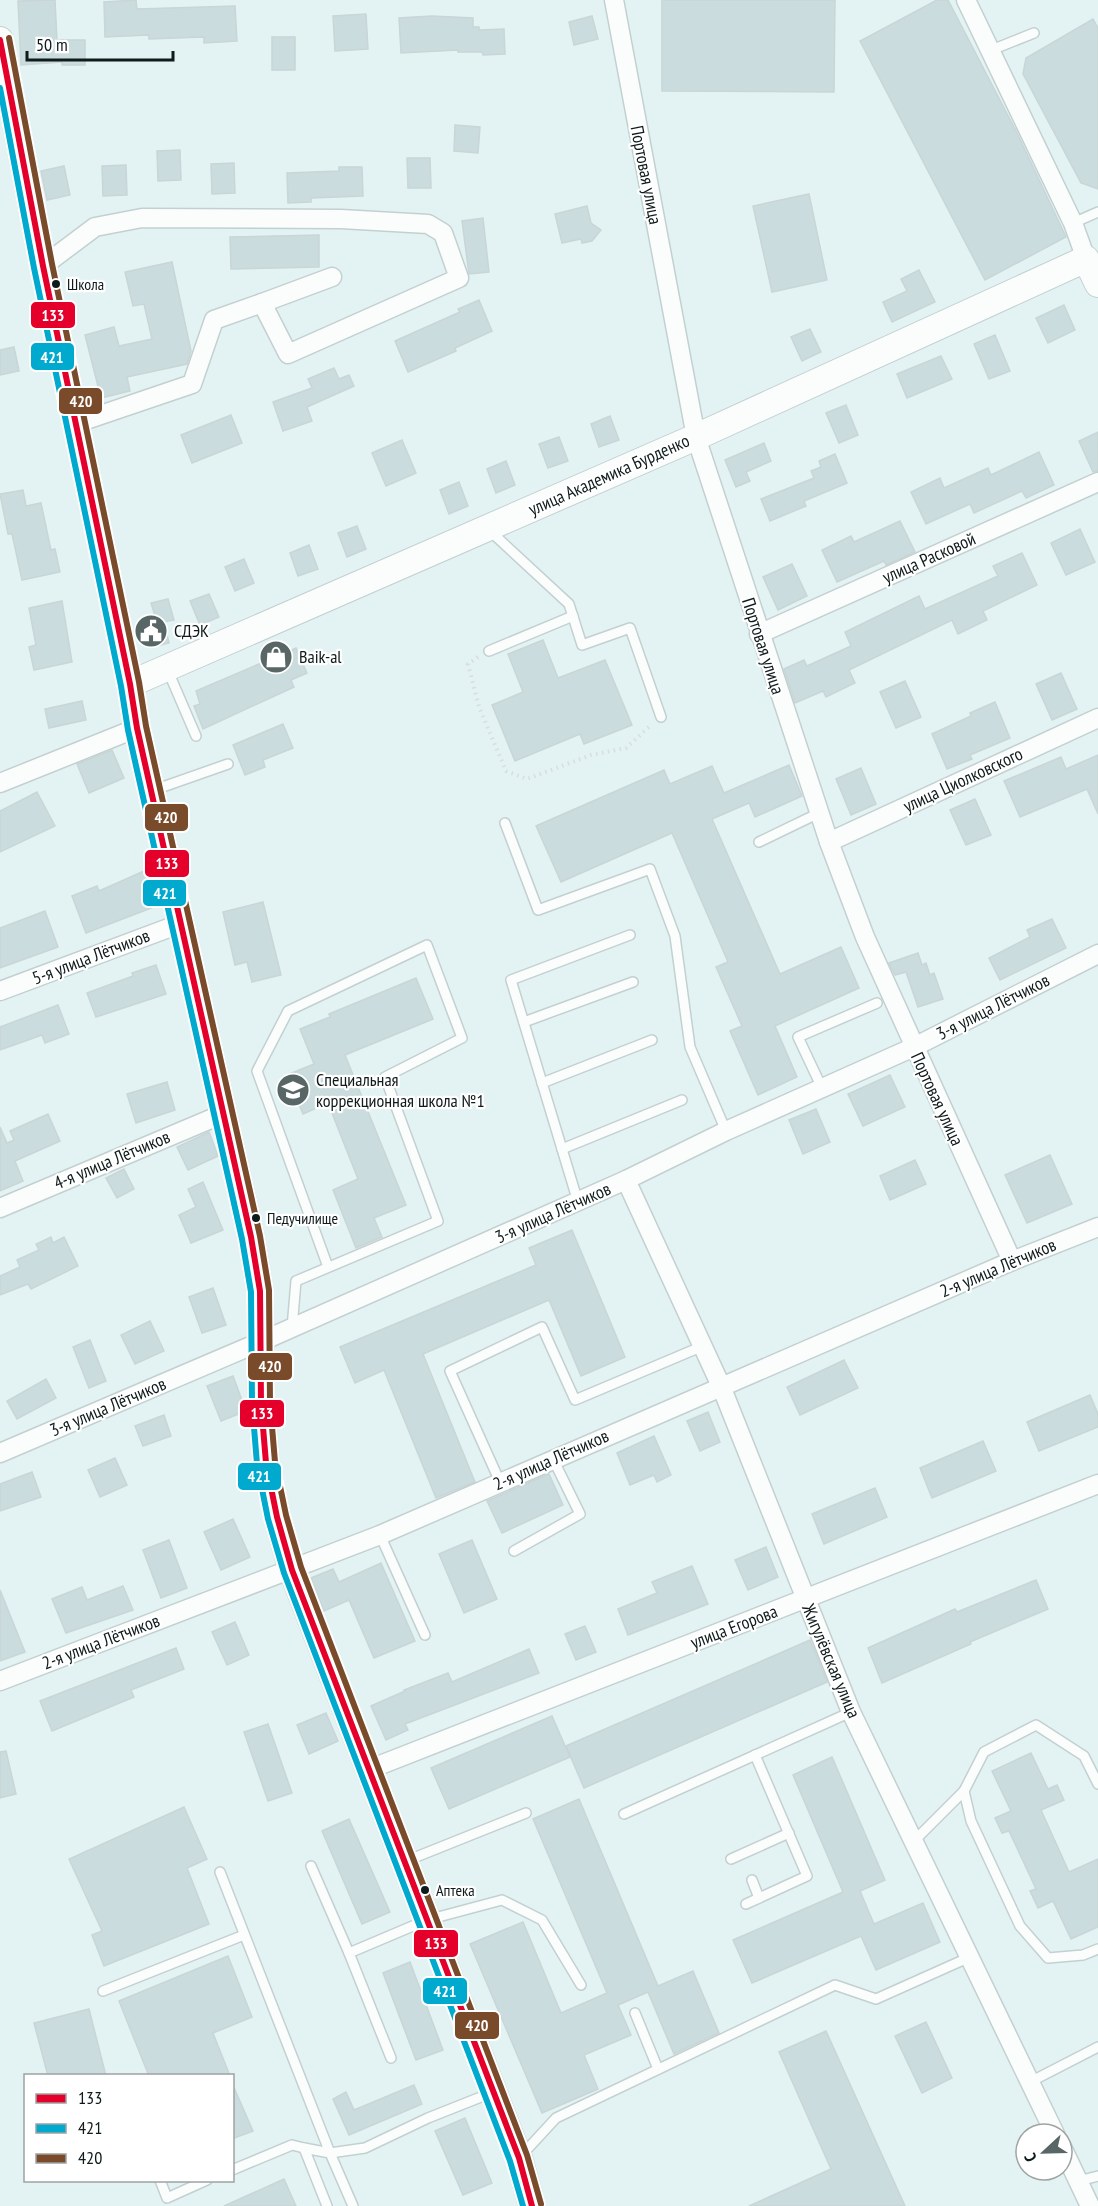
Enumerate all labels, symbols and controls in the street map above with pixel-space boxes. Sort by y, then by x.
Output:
scale bar [27,24,172,62]
text: 50 m [36,33,68,56]
street label: Портовая улица [626,124,667,226]
place label: Школа [67,274,104,294]
marker: Школа [50,278,62,290]
line badge: 133 [30,301,76,329]
text: 133 [42,305,64,325]
line badge: 421 [30,342,75,371]
text: 421 [41,347,63,367]
line badge: 420 [58,387,103,415]
text: 420 [70,391,93,411]
street label: улица Академика Бурденко [525,429,693,520]
street label: улица Расковой [879,527,979,588]
street label: Портовая улица [737,595,790,697]
public building icon: СДЭК [133,613,169,649]
place label: СДЭК [174,619,209,642]
shop icon: Baik-al [258,639,294,675]
place label: Baik-al [299,645,342,668]
street label: улица Циолковского [899,742,1026,817]
line badge: 420 [144,803,189,832]
text: 420 [155,807,178,827]
line badge: 133 [144,849,190,878]
text: 133 [156,853,178,873]
line badge: 421 [142,879,187,907]
text: 421 [154,883,176,903]
street label: 5-я улица Лётчиков [29,924,153,989]
street label: 3-я улица Лётчиков [932,968,1053,1045]
street label: Портовая улица [906,1048,969,1149]
place label: Специальная коррекционная школа №1 [316,1068,484,1112]
school or university icon: Специальная коррекционная школа №1 [275,1072,311,1108]
street label: 4-я улица Лётчиков [50,1125,173,1194]
street label: 3-я улица Лётчиков [492,1177,614,1248]
place label: Педучилище [267,1208,338,1228]
marker: Педучилище [250,1212,262,1224]
street label: 2-я улица Лётчиков [936,1233,1059,1302]
line badge: 420 [247,1352,293,1381]
text: 420 [259,1356,282,1376]
street label: 3-я улица Лётчиков [46,1372,169,1441]
line badge: 133 [239,1399,285,1428]
text: 133 [251,1403,273,1423]
street label: 2-я улица Лётчиков [490,1424,612,1495]
line badge: 421 [237,1462,282,1491]
text: 421 [248,1466,270,1486]
street label: улица Егорова [687,1599,781,1654]
street label: Жигулёвская улица [797,1599,866,1721]
street label: 2-я улица Лётчиков [39,1609,163,1674]
place label: Аптека [436,1880,475,1900]
marker: Аптека [419,1884,431,1896]
line badge: 133 [413,1929,459,1958]
text: 133 [425,1933,447,1953]
line badge: 421 [422,1977,468,2005]
text: 421 [434,1981,456,2001]
line badge: 420 [454,2011,500,2040]
text: 420 [466,2015,489,2035]
legend [24,2074,234,2182]
text: 133 [78,2086,102,2109]
text: 421 [78,2116,102,2139]
north arrow [1014,2122,1074,2182]
text: 420 [78,2146,102,2169]
text: С [1019,2150,1041,2165]

